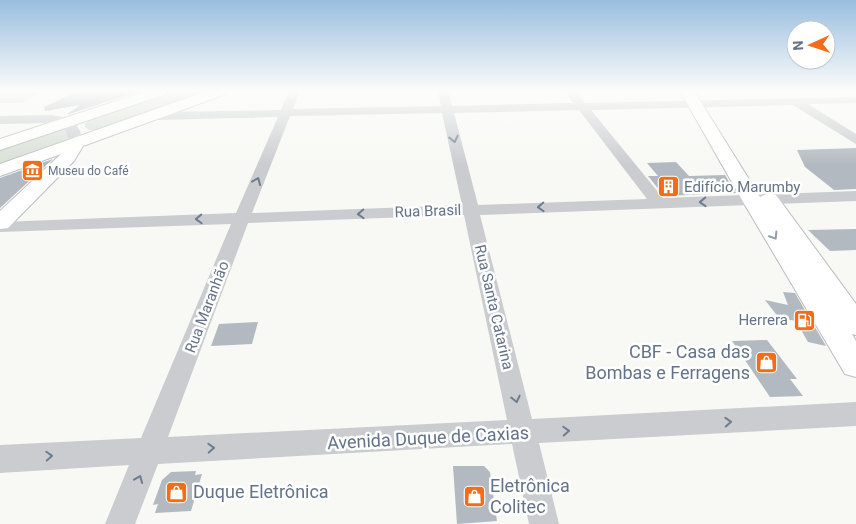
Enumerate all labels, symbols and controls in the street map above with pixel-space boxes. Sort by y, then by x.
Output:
north arrow [786,20,836,70]
text: N [790,40,806,51]
one-way arrow [448,134,459,143]
museum icon: Museu do Café [20,159,44,183]
place label: Museu do Café [48,164,129,178]
building icon: Edifício Marumby [656,175,680,199]
one-way arrow [251,178,261,186]
place label: Edifício Marumby [684,178,800,196]
one-way arrow [699,197,707,207]
street label: Rua Brasil [394,201,462,221]
one-way arrow [537,202,544,212]
one-way arrow [357,208,365,219]
one-way arrow [195,214,203,225]
one-way arrow [768,230,778,239]
street label: Rua Santa Catarina [471,243,517,371]
street label: Rua Maranhão [181,259,233,355]
fuel station icon: Herrera [792,308,816,332]
place label: Herrera [738,311,788,329]
place label: CBF - Casa das Bombas e Ferragens [585,341,750,383]
shop icon: CBF - Casa das Bombas e Ferragens [754,350,778,374]
one-way arrow [510,394,521,403]
one-way arrow [724,416,732,427]
street label: Avenida Duque de Caxias [326,422,529,453]
one-way arrow [562,425,570,436]
one-way arrow [208,443,215,453]
one-way arrow [45,451,53,462]
one-way arrow [132,475,143,484]
place label: Eletrônica Colitec [490,475,570,517]
shop icon: Duque Eletrônica [165,480,189,504]
place label: Duque Eletrônica [193,481,329,502]
shop icon: Eletrônica Colitec [462,484,486,508]

